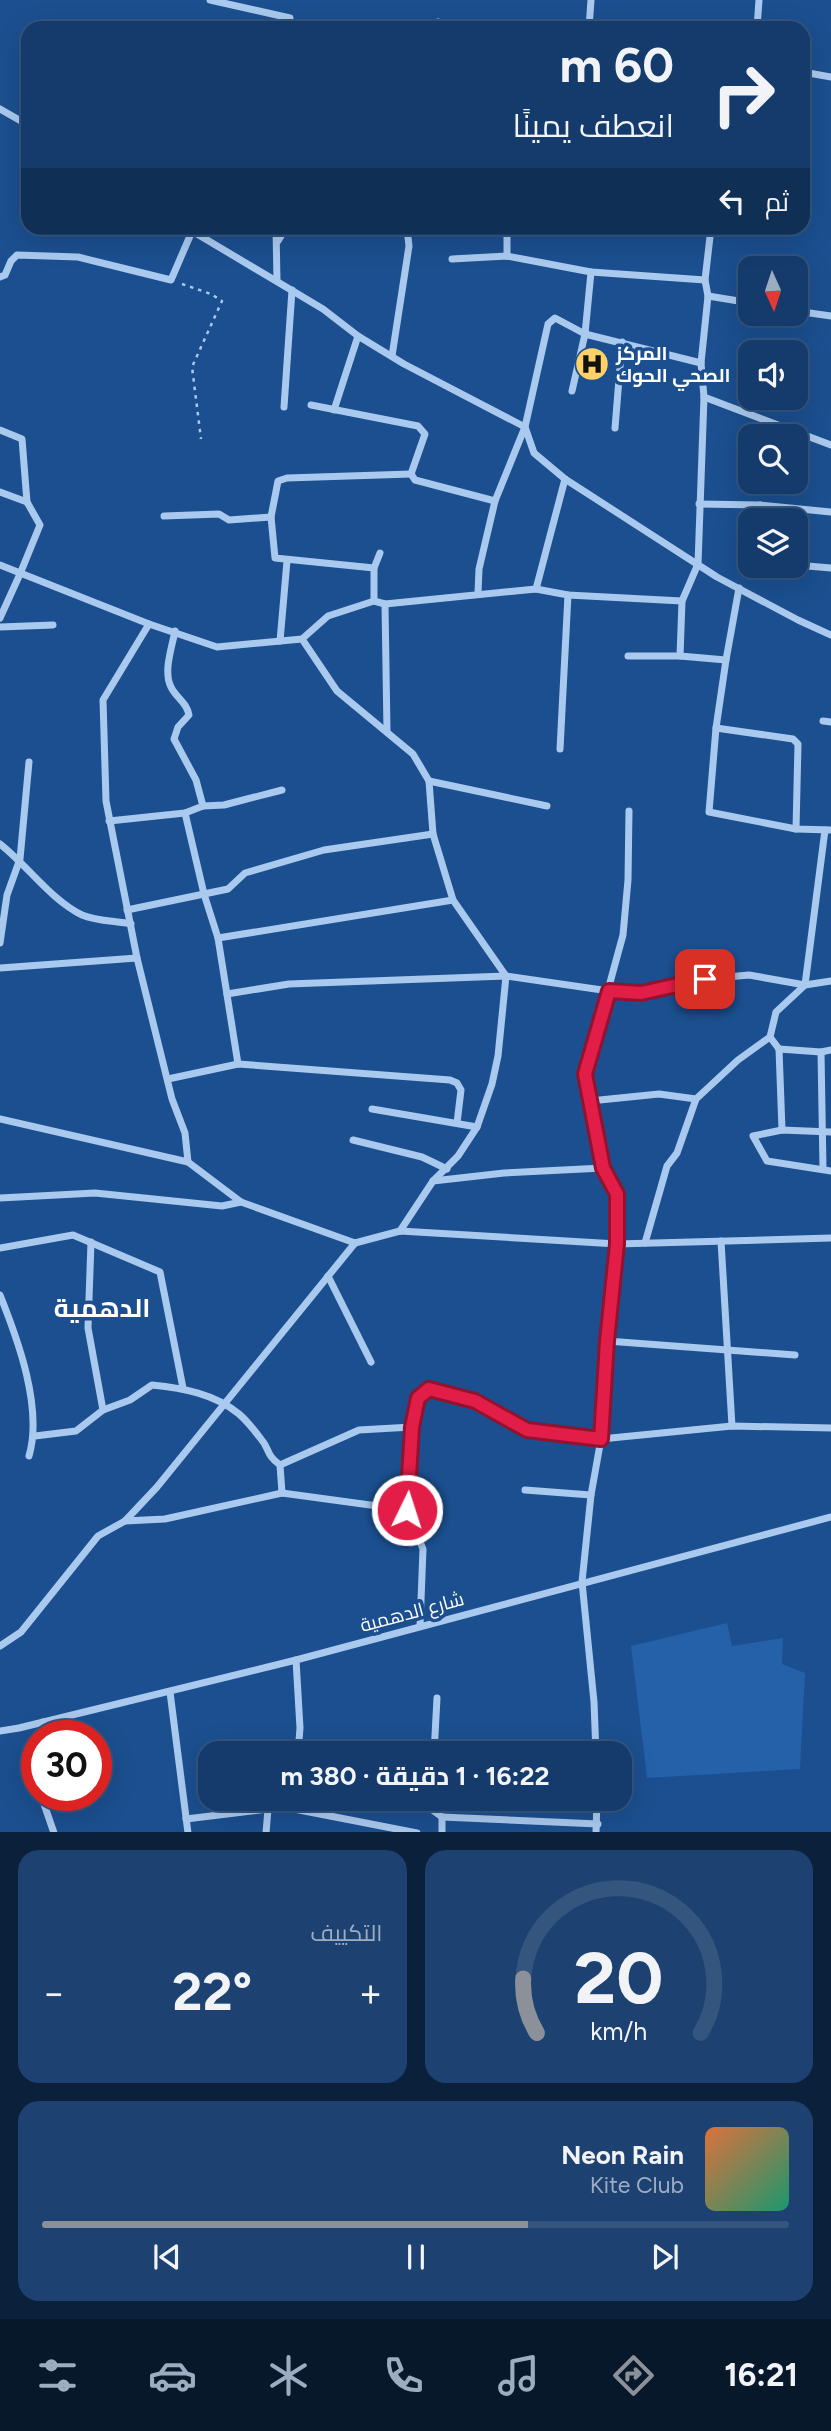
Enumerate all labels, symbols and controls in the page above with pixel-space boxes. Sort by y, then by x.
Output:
text: 60 m [559,35,674,94]
icon: right [698,49,789,140]
text: انعطف يمينًا [512,107,674,145]
icon: left [713,182,751,220]
text: ثم [765,186,789,218]
north arrow [738,256,808,326]
map controls [738,256,808,578]
button: sound [738,340,808,410]
place label: المركز الصحي الحوك [615,342,731,391]
hospital icon: المركز الصحي الحوك [573,345,611,383]
button: search [738,424,808,494]
button: layers [738,508,808,578]
pin [675,949,735,1009]
icon: arrive [686,960,724,998]
district label: الدهمية [54,1292,150,1324]
position arrow [370,1473,444,1547]
street label: شارع الدهمية [358,1587,467,1639]
speed limit sign: 30 [21,1720,112,1811]
text: 16:22 · 1 دقيقة · 380 m [280,1760,550,1792]
text: التكييف [310,1919,383,1947]
text: 20 [574,1934,663,2021]
text: 22° [172,1961,252,2023]
text: − [42,1970,66,2016]
text: + [359,1970,383,2016]
text: km/h [590,2015,647,2045]
text: Neon Rain [561,2139,684,2171]
text: Kite Club [590,2171,684,2199]
icon: previous [148,2238,186,2276]
icon: pause [397,2238,435,2276]
icon: next [646,2238,684,2276]
icon: filters [33,2351,82,2400]
icon: car [148,2351,197,2400]
icon: climate [264,2351,313,2400]
icon: phone [379,2351,428,2400]
icon: music [494,2351,543,2400]
icon: directions [609,2351,658,2400]
text: 16:21 [724,2356,798,2394]

